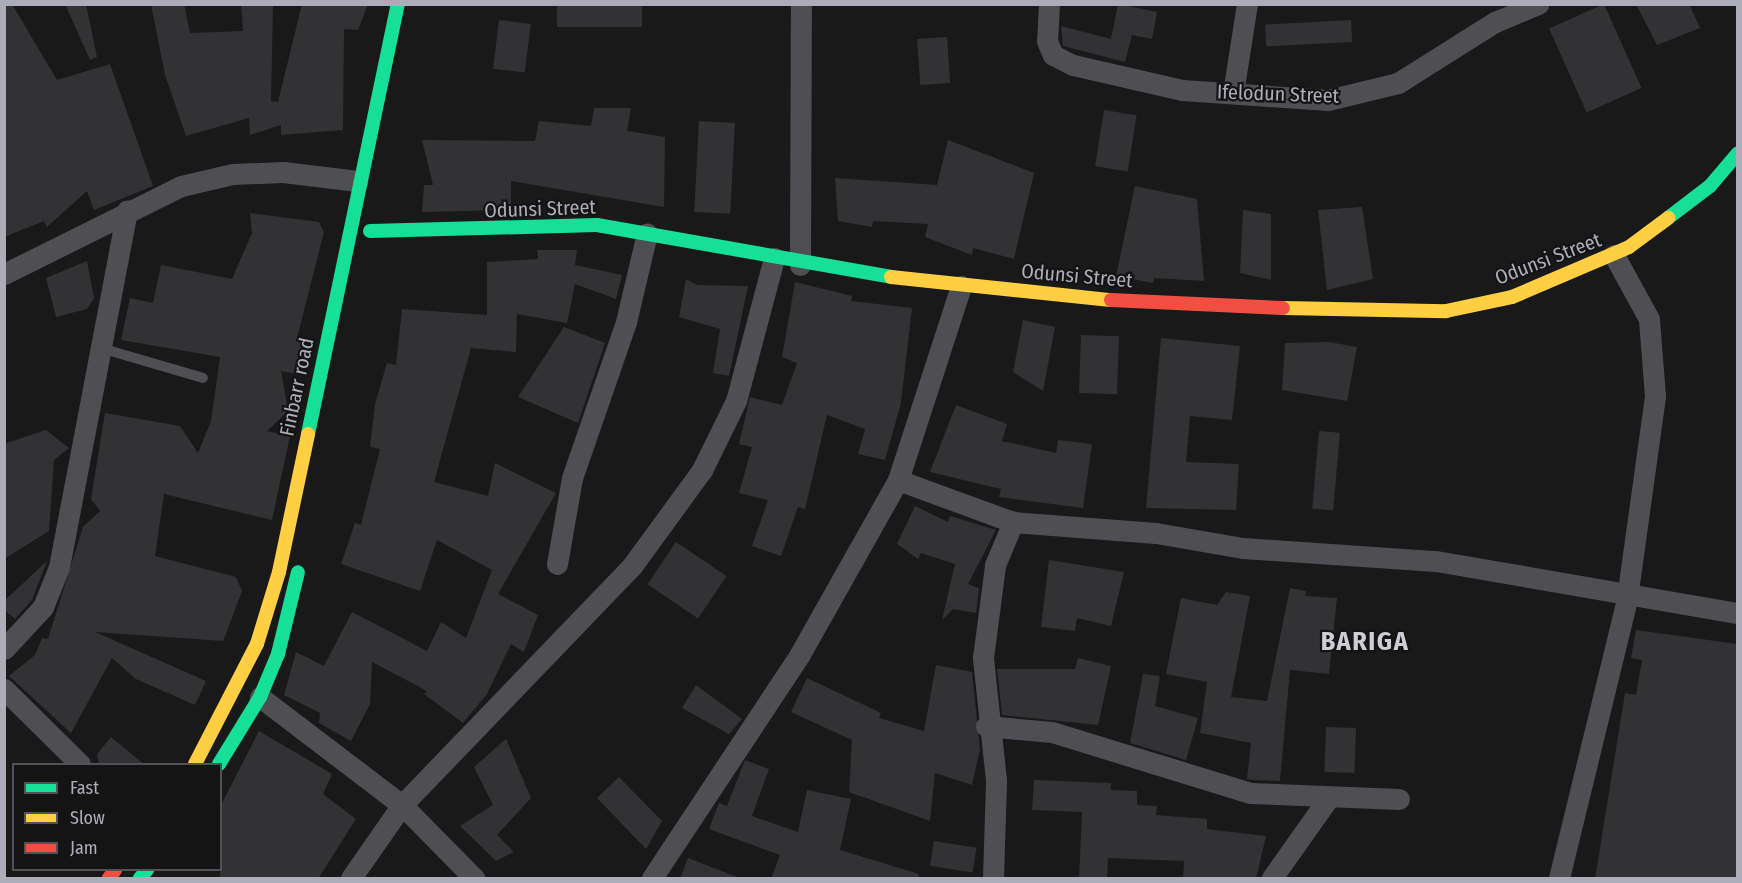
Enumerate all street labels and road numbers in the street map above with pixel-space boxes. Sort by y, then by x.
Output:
street label: Ifelodun Street [1216,80,1340,108]
street label: Odunsi Street [484,195,596,223]
street label: Odunsi Street [1492,228,1604,290]
street label: Odunsi Street [1020,259,1134,293]
street label: Finbarr road [275,336,319,438]

